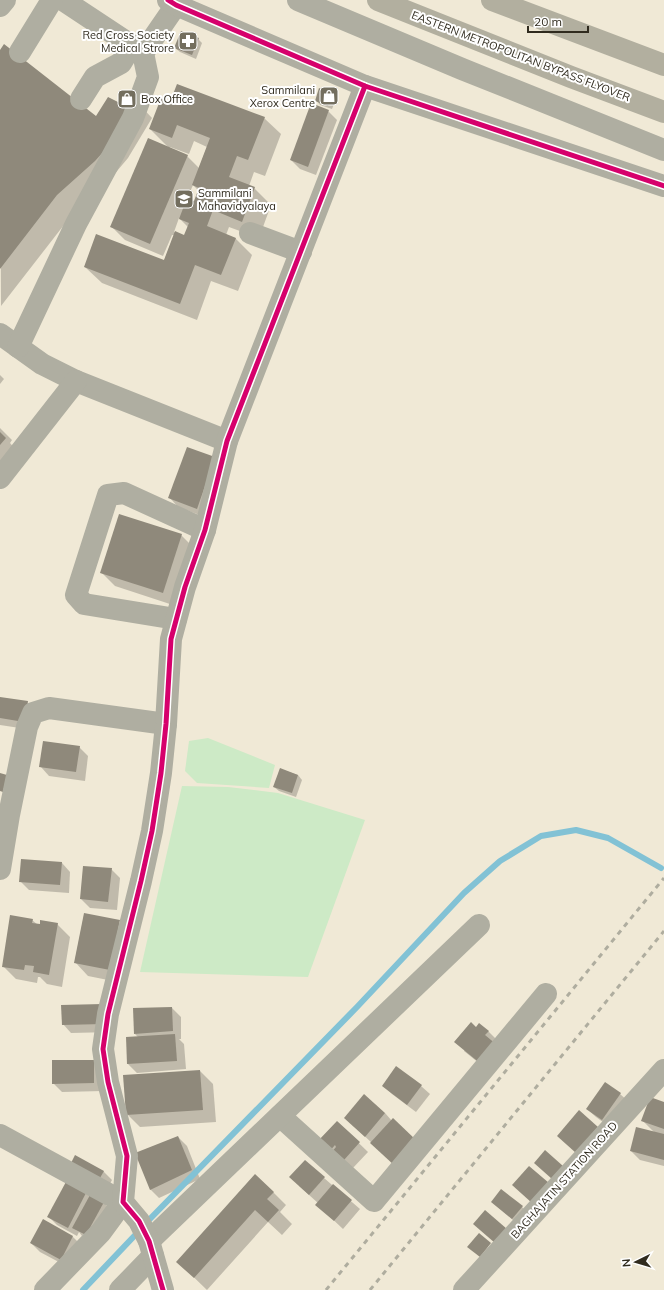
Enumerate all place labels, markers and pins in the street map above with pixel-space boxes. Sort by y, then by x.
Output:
place label: Red Cross Society Medical Strore [83,28,174,55]
pharmacy icon: Red Cross Society Medical Strore [177,30,199,52]
place label: Sammilani Xerox Centre [250,83,315,110]
shop icon: Sammilani Xerox Centre [318,85,340,107]
shop icon: Box Office [116,88,138,110]
place label: Box Office [141,92,193,106]
place label: Sammilani Mahavidyalaya [198,186,276,213]
school or university icon: Sammilani Mahavidyalaya [173,188,195,210]

